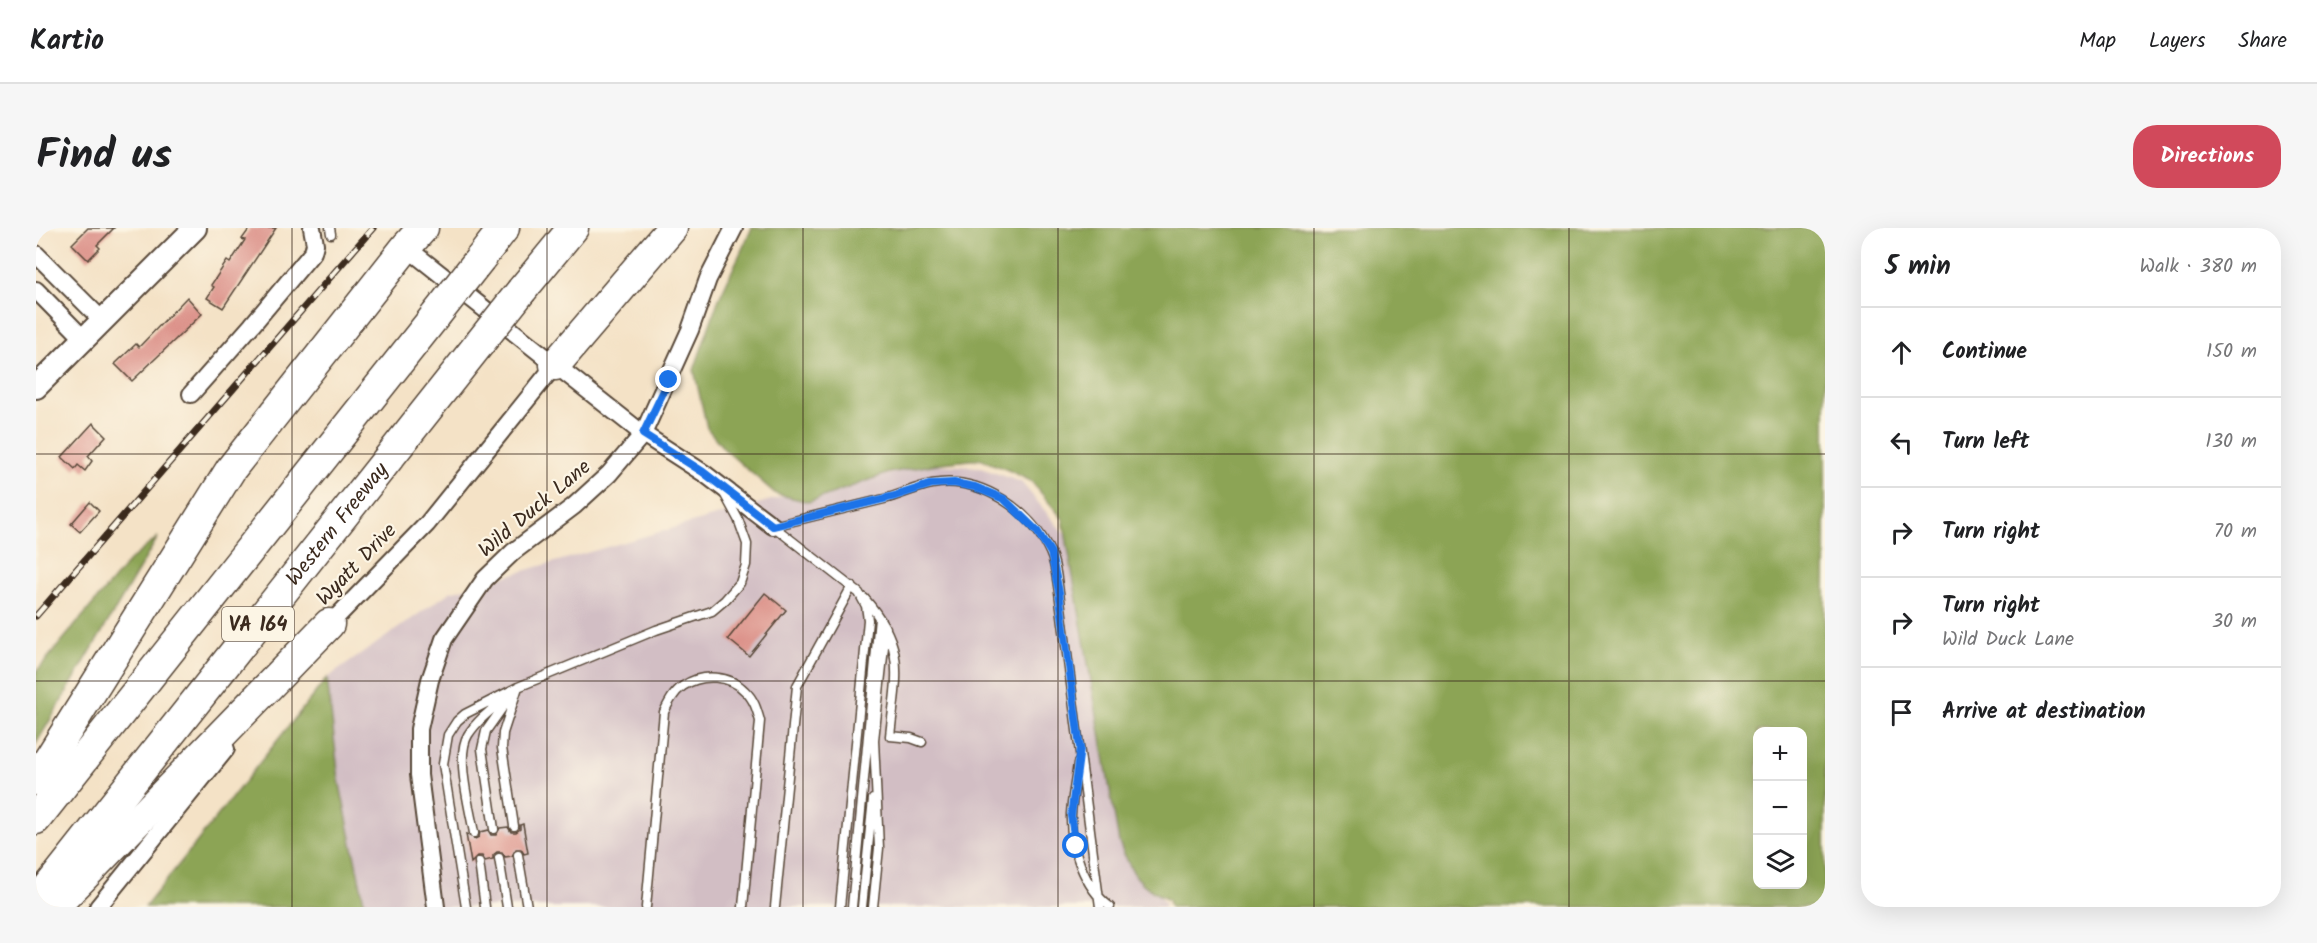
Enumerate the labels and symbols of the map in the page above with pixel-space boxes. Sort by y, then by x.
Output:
route end [655,366,681,392]
street label: Wild Duck Lane [471,452,599,566]
street label: Western Freeway [278,456,397,594]
street label: Wyatt Drive [309,516,406,614]
road number: VA 164 [222,607,294,641]
route start [1062,832,1088,858]

